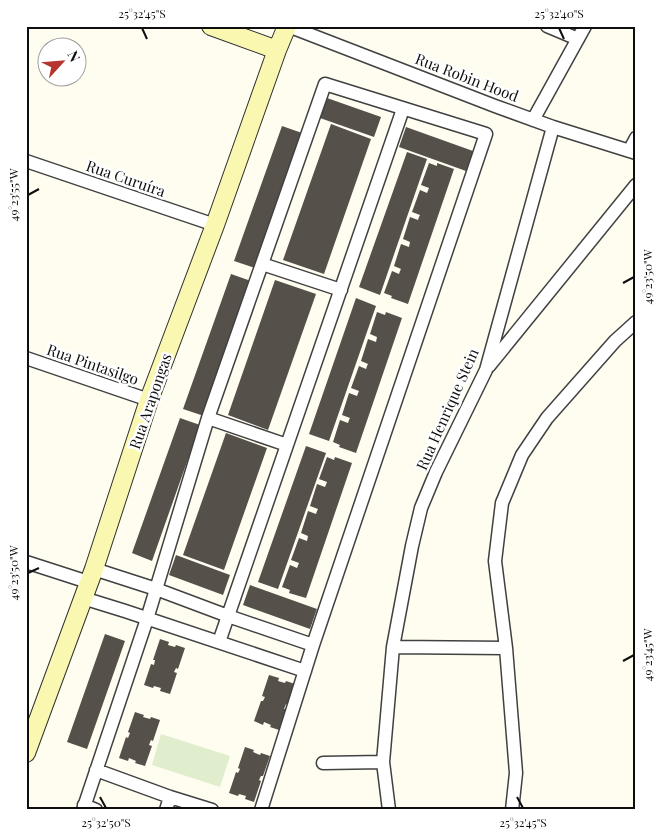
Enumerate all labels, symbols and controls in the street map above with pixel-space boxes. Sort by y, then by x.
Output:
text: 25°32'45"S [118,5,166,21]
text: 25°32'40"S [534,5,584,21]
north arrow [38,38,88,88]
text: N [63,47,85,65]
street label: Rua Robin Hood [412,48,522,106]
street label: Rua Curuíra [84,155,169,201]
text: 49°23'55"W [5,168,21,222]
text: 49°23'50"W [639,249,655,305]
street label: Rua Pintasilgo [44,339,142,389]
street label: Rua Henrique Stein [411,345,483,473]
street label: Rua Arapongas [124,350,176,452]
text: 49°23'50"W [5,545,21,601]
text: 49°23'45"W [639,628,655,682]
text: 25°32'50"S [81,814,131,830]
text: 25°32'45"S [499,814,547,830]

